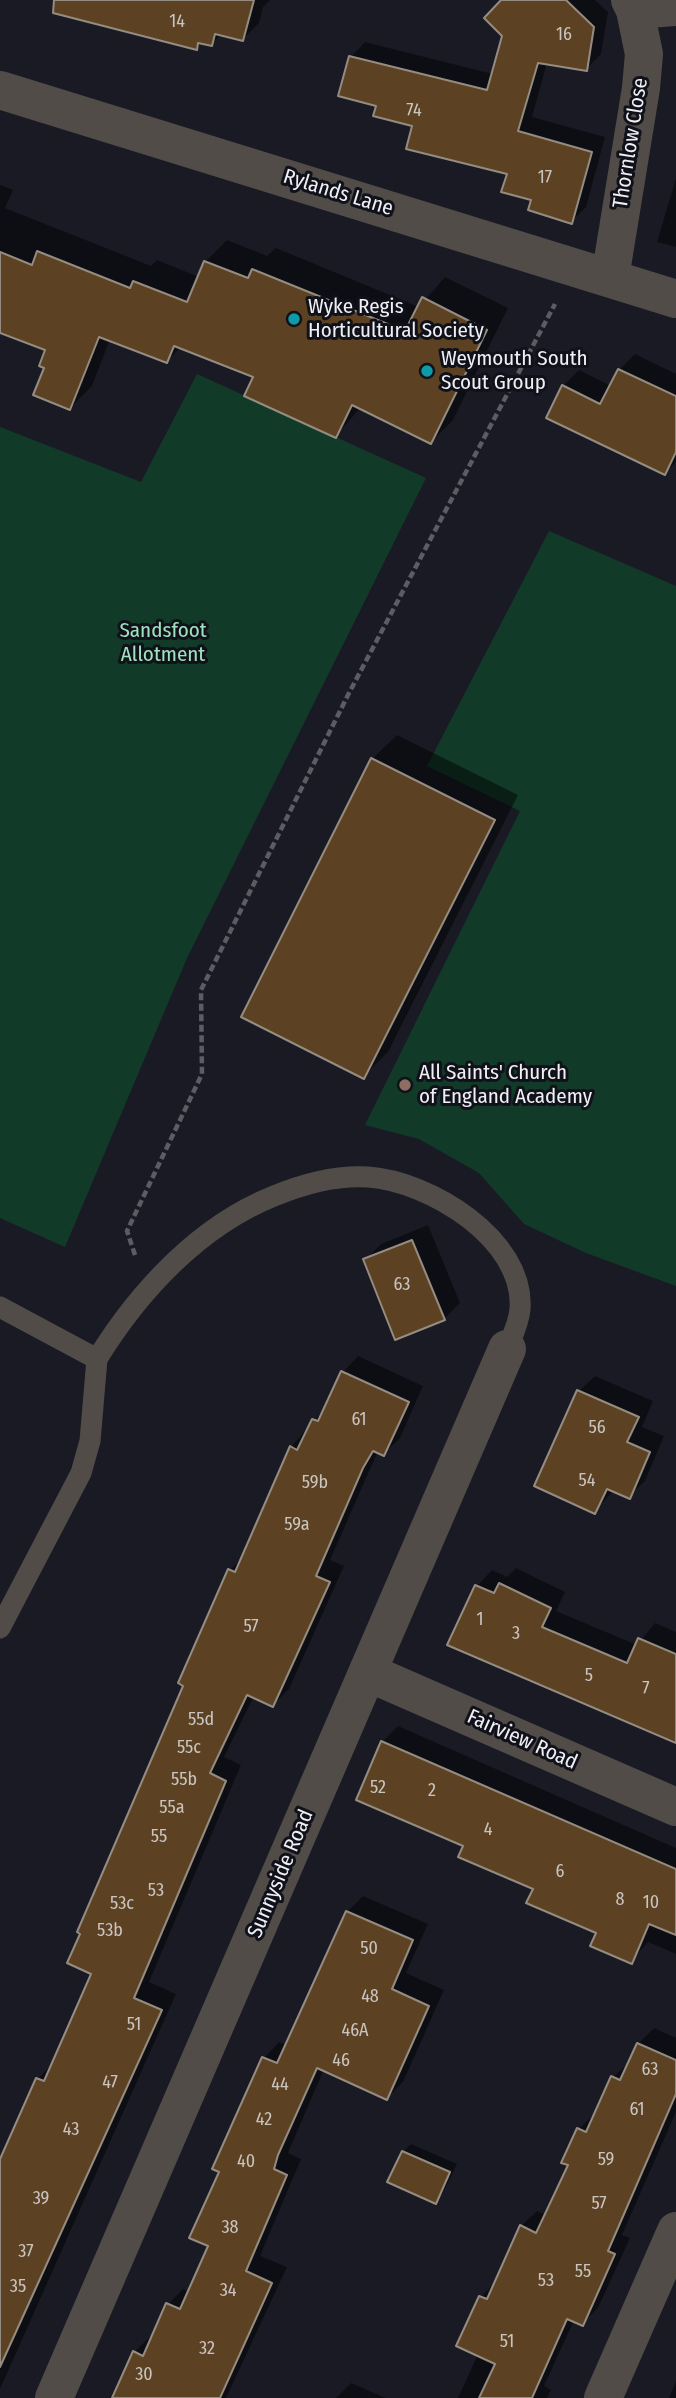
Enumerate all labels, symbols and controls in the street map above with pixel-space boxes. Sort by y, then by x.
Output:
house number: 14 [169,11,185,33]
house number: 16 [556,24,572,46]
street label: Thornlow Close [608,76,654,210]
house number: 74 [406,100,422,122]
street label: Rylands Lane [280,164,396,222]
house number: 17 [538,167,552,189]
place label: Wyke Regis Horticultural Society [308,294,484,344]
marker: Wyke Regis Horticultural Society [286,311,302,327]
place label: Weymouth South Scout Group [441,346,588,396]
marker: Weymouth South Scout Group [419,363,435,379]
park label: Sandsfoot Allotment [119,618,207,668]
place label: All Saints' Church of England Academy [419,1060,592,1110]
marker: All Saints' Church of England Academy [397,1077,413,1093]
house number: 63 [394,1274,410,1296]
house number: 61 [351,1409,367,1431]
house number: 56 [588,1417,606,1439]
house number: 54 [579,1470,595,1492]
house number: 59b [302,1472,328,1494]
house number: 59a [284,1514,310,1536]
house number: 1 [476,1609,484,1631]
house number: 57 [243,1616,259,1638]
house number: 3 [512,1623,520,1645]
house number: 5 [585,1665,593,1687]
house number: 7 [642,1678,650,1700]
street label: Fairview Road [463,1704,581,1776]
house number: 55d [188,1709,214,1731]
house number: 55c [177,1737,201,1759]
house number: 55b [171,1769,197,1791]
house number: 52 [370,1777,386,1799]
house number: 2 [428,1780,436,1802]
house number: 55a [159,1797,185,1819]
street label: Sunnyside Road [243,1806,319,1942]
house number: 4 [484,1819,492,1841]
house number: 55 [151,1826,167,1848]
house number: 6 [556,1861,564,1883]
house number: 53 [148,1880,164,1902]
house number: 8 [616,1889,624,1911]
house number: 10 [643,1892,659,1914]
house number: 53c [110,1893,134,1915]
house number: 53b [97,1920,123,1942]
house number: 50 [360,1938,378,1960]
house number: 48 [361,1986,379,2008]
house number: 51 [127,2014,141,2036]
house number: 46A [341,2020,369,2042]
house number: 46 [332,2050,350,2072]
house number: 63 [642,2059,658,2081]
house number: 47 [102,2072,118,2094]
house number: 44 [271,2074,289,2096]
house number: 61 [629,2099,645,2121]
house number: 42 [256,2109,272,2131]
house number: 43 [63,2119,79,2141]
house number: 59 [598,2149,614,2171]
house number: 40 [237,2151,255,2173]
house number: 39 [33,2188,49,2210]
house number: 57 [591,2193,607,2215]
house number: 38 [221,2217,239,2239]
house number: 37 [18,2241,34,2263]
house number: 55 [575,2261,591,2283]
house number: 53 [538,2270,554,2292]
house number: 35 [10,2276,26,2298]
house number: 34 [220,2280,236,2302]
house number: 51 [500,2331,514,2353]
house number: 32 [199,2338,215,2360]
house number: 30 [135,2364,153,2386]

